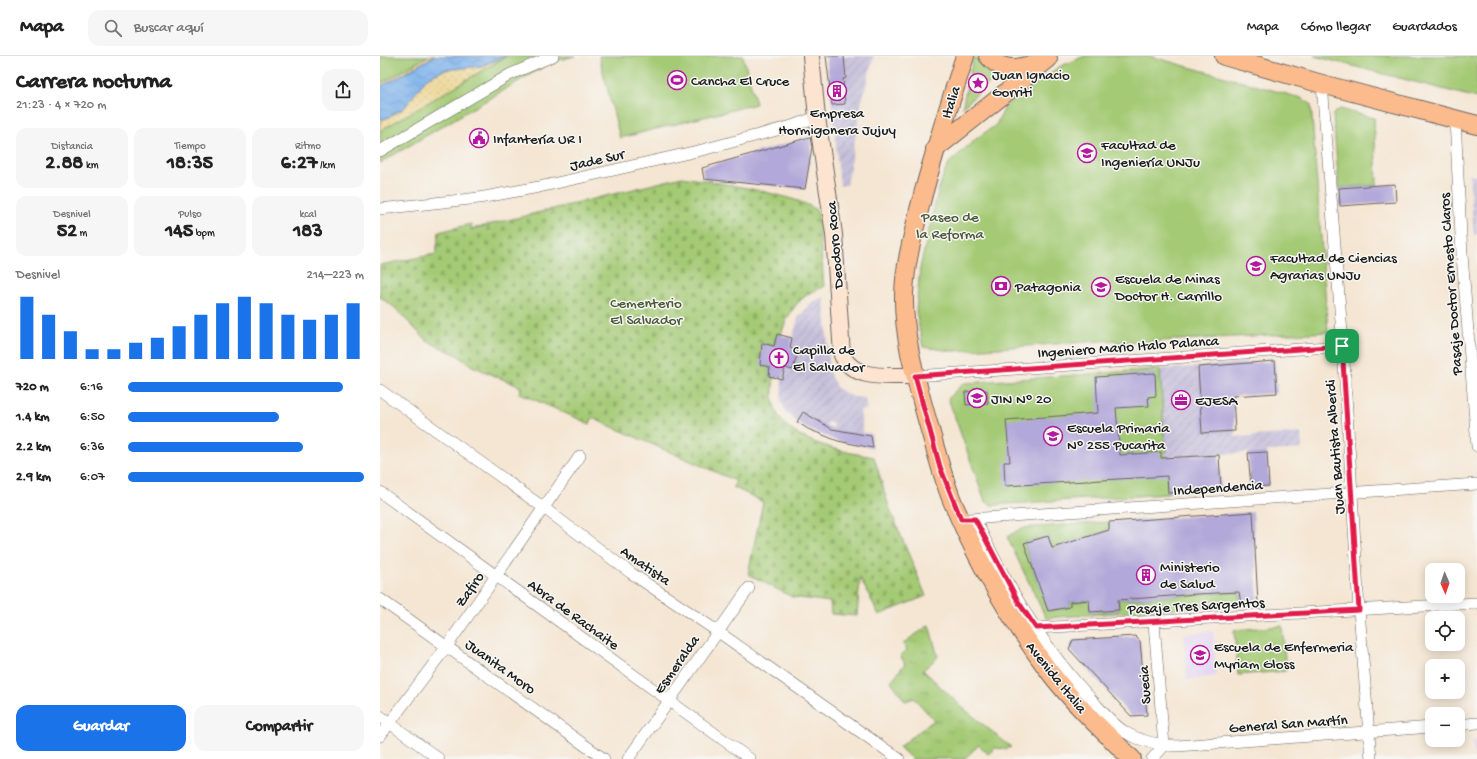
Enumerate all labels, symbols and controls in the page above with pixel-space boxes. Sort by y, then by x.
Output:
search box [88,10,368,46]
text: Mapa [20,16,64,39]
icon: search [102,17,124,39]
text: Buscar aquí [134,19,204,37]
text: Mapa [1247,19,1279,36]
text: Cómo llegar [1301,19,1370,36]
text: Guardados [1392,19,1457,36]
place label: Juan Ignacio Gorriti [992,67,1070,102]
button: share [322,69,364,111]
sports icon: Cancha El Cruce [666,69,688,91]
text: Carrera nocturna [16,70,171,96]
place icon: Juan Ignacio Gorriti [967,72,989,94]
place label: Cancha El Cruce [691,73,789,91]
building icon: Empresa Hormigonera Jujuy [826,80,848,102]
street label: Italia [938,84,966,121]
text: 21:23 · 4 × 720 m [16,98,106,113]
place label: Empresa Hormigonera Jujuy [778,105,896,140]
public building icon: Infantería UR I [468,127,490,149]
place label: Infantería UR I [493,131,582,149]
place label: Facultad de Ingeniería UNJu [1100,137,1200,172]
text: Distancia [51,141,93,153]
text: Tiempo [174,141,206,153]
text: Ritmo [295,141,321,153]
school or university icon: Facultad de Ingeniería UNJu [1076,142,1098,164]
street label: Jade Sur [568,146,628,176]
text: 2.88 [45,153,83,176]
text: 18:35 [167,153,213,176]
text: 6:27 [281,153,317,176]
text: km [83,160,99,172]
text: /km [317,160,335,172]
street label: Pasaje Doctor Ernesto Claros [1437,192,1467,376]
street label: Deodoro Roca [823,200,849,290]
text: Desnivel [53,209,91,221]
text: Pulso [178,209,202,221]
text: kcal [299,209,317,221]
park label: Paseo de la Reforma [916,209,984,244]
text: 52 [57,221,77,244]
text: 145 [165,221,193,244]
text: 183 [293,221,323,244]
text: m [77,228,87,240]
text: bpm [193,228,215,240]
place label: Facultad de Ciencias Agrarias UNJu [1269,250,1397,285]
school or university icon: Facultad de Ciencias Agrarias UNJu [1245,255,1267,277]
text: Desnivel [16,268,60,283]
text: 214–223 m [306,268,364,283]
place label: Escuela de Minas Doctor H. Carrillo [1114,271,1222,306]
bank icon: Patagonia [990,275,1012,297]
school or university icon: Escuela de Minas Doctor H. Carrillo [1090,276,1112,298]
place label: Patagonia [1014,279,1082,297]
park label: Cementerio El Salvador [610,295,683,330]
pin [1325,329,1359,363]
street label: Ingeniero Mario Italo Palanca [1037,333,1220,363]
icon: arrive [1331,335,1353,357]
place label: Capilla de El Salvador [793,342,866,377]
church icon: Capilla de El Salvador [768,347,790,369]
street label: Juan Bautista Alberdi [1322,379,1350,515]
text: 720 m [16,380,49,395]
text: 6:16 [80,380,103,395]
school or university icon: JIN Nº 20 [966,387,988,409]
office icon: EJESA [1170,389,1192,411]
place label: JIN Nº 20 [991,391,1052,409]
place label: EJESA [1195,393,1239,411]
text: 1.4 km [16,410,50,425]
text: 6:50 [80,410,105,425]
place label: Escuela Primaria Nº 255 Pucarita [1067,420,1170,455]
school or university icon: Escuela Primaria Nº 255 Pucarita [1042,425,1064,447]
text: 2.2 km [16,440,51,455]
text: 6:36 [80,440,104,455]
text: 2.9 km [16,470,51,485]
text: 6:07 [80,470,105,485]
street label: Independencia [1173,477,1264,501]
street label: Amatista [616,543,674,591]
place label: Ministerio de Salud [1160,559,1220,594]
north arrow [1425,563,1465,603]
map controls [1425,563,1465,747]
building icon: Ministerio de Salud [1135,564,1157,586]
street label: Zafiro [452,569,489,611]
street label: Abra de Rachaite [524,576,622,655]
street label: Pasaje Tres Sargentos [1126,594,1266,620]
button: locate [1425,611,1465,651]
street label: Esmeralda [651,632,705,698]
street label: Juanita Moro [461,636,539,699]
street label: Avenida Italia [1021,639,1090,718]
place label: Escuela de Enfermeria Myriam Gloss [1214,639,1354,674]
school or university icon: Escuela de Enfermeria Myriam Gloss [1189,644,1211,666]
button: + [1425,659,1465,699]
street label: Suecia [1136,664,1156,705]
button: Guardar [16,705,186,751]
button: Compartir [194,705,364,751]
button: − [1425,707,1465,747]
street label: General San Martín [1228,712,1348,738]

